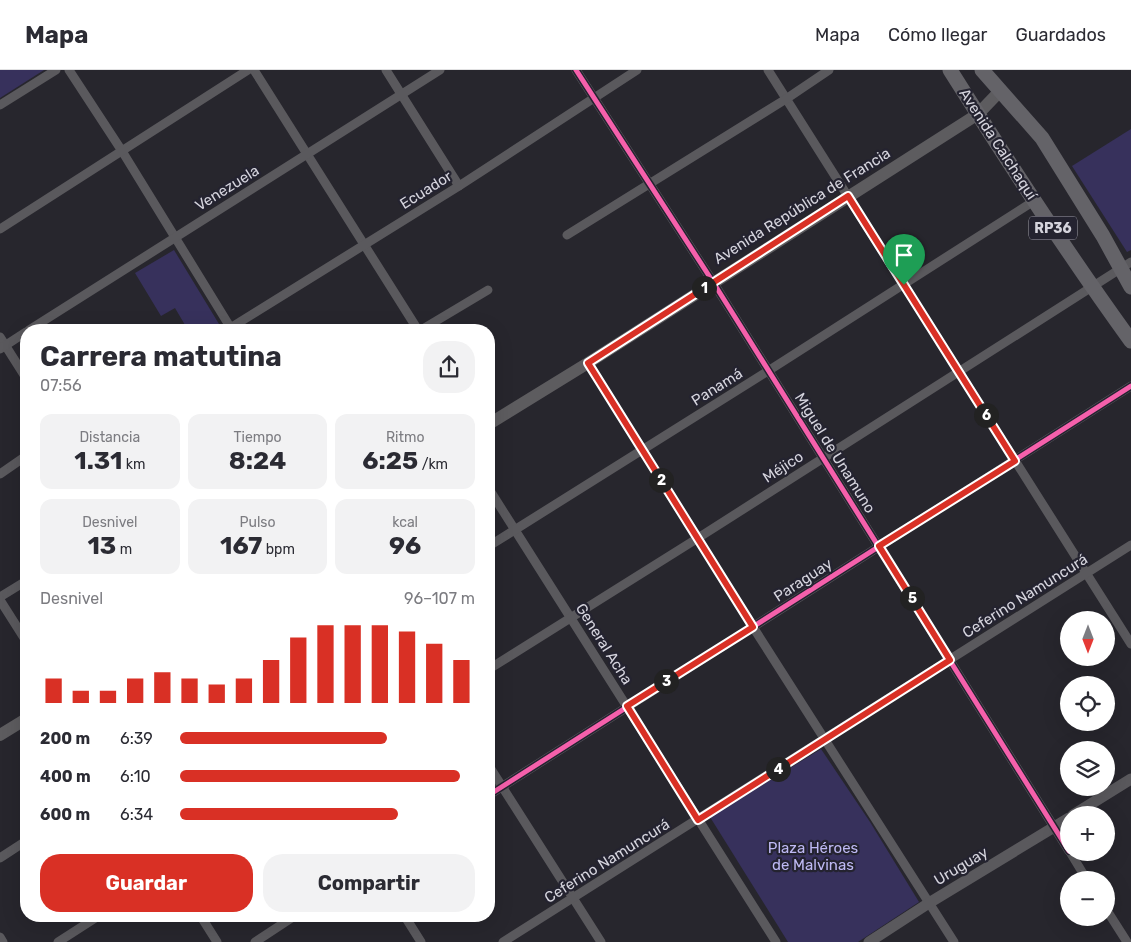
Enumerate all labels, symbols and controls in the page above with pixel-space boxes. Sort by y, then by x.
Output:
text: Mapa [25,21,88,49]
text: Mapa [815,24,860,46]
text: Cómo llegar [888,24,987,46]
text: Guardados [1015,24,1106,46]
street label: Avenida Calchaquí [955,85,1041,204]
street label: Avenida República de Francia [710,144,894,268]
street label: Venezuela [192,161,262,215]
street label: Ecuador [397,167,456,213]
road number: RP36 [1029,216,1077,240]
pin [883,234,925,285]
icon: arrive [890,241,918,269]
pin: 1 [692,276,716,300]
text: 1 [701,280,708,297]
text: Carrera matutina [40,340,282,373]
button: share [423,341,475,393]
street label: Panamá [688,364,746,410]
text: 07:56 [40,376,82,395]
street label: Miguel de Unamuno [791,390,879,516]
pin: 6 [974,402,998,428]
text: 6 [982,407,991,424]
text: Distancia [79,429,140,446]
text: Tiempo [233,429,282,446]
text: Ritmo [386,429,424,446]
text: 1.31 [74,446,122,475]
text: 8:24 [229,446,286,475]
text: 6:25 [362,446,418,475]
street label: Méjico [759,447,807,487]
text: km [122,456,145,473]
text: /km [418,456,448,473]
pin: 2 [648,468,674,492]
text: 2 [657,472,666,489]
text: Desnivel [82,514,137,531]
text: Pulso [239,514,275,531]
text: kcal [392,514,418,531]
text: 13 [87,531,116,560]
text: 167 [220,531,262,560]
text: 96 [389,531,421,560]
text: m [116,541,132,558]
text: bpm [262,541,295,558]
street label: Ceferino Namuncurá [959,550,1091,642]
street label: Paraguay [770,554,836,606]
pin: 5 [900,586,924,610]
text: Desnivel [40,589,103,608]
text: 96–107 m [404,589,475,608]
text: 5 [908,590,917,607]
street label: General Acha [572,600,636,688]
north arrow [1060,611,1115,666]
map controls [1060,611,1115,926]
pin: 3 [654,668,678,694]
text: 3 [662,673,671,690]
button: locate [1060,676,1115,731]
text: 200 m [40,729,90,748]
text: 6:39 [120,729,153,748]
button: layers [1060,741,1115,796]
pin: 4 [766,756,790,782]
text: 4 [774,761,783,778]
text: 400 m [40,767,91,786]
text: 6:10 [120,767,151,786]
text: 600 m [40,805,90,824]
text: 6:34 [120,805,153,824]
button: + [1060,806,1115,861]
street label: Ceferino Namuncurá [541,815,673,907]
park label: Plaza Héroes de Malvinas [768,839,859,874]
street label: Uruguay [931,843,991,889]
button: Guardar [40,854,253,912]
button: Compartir [263,854,475,912]
button: − [1060,871,1115,926]

